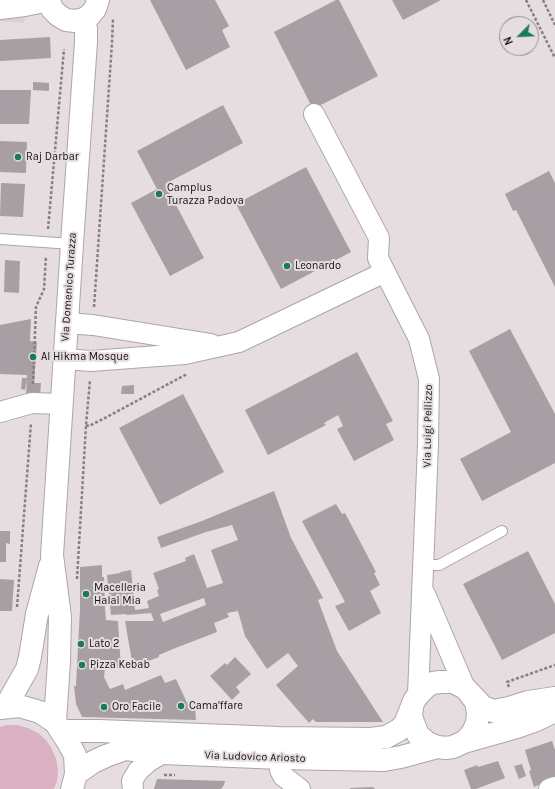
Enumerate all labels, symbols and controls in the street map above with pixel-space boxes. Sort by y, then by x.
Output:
north arrow [499,16,539,56]
text: N [501,34,516,47]
place label: Raj Darbar [26,150,79,164]
marker: Raj Darbar [13,152,23,162]
place label: Camplus Turazza Padova [167,181,244,207]
marker: Camplus Turazza Padova [154,189,164,199]
street label: Via Domenico Turazza [59,232,79,342]
place label: Leonardo [295,259,341,273]
marker: Leonardo [282,261,292,271]
place label: Al Hikma Mosque [41,350,129,364]
marker: Al Hikma Mosque [28,352,38,362]
street label: Via Luigi Pellizzo [421,384,435,468]
place label: Macelleria Halal Mia [94,581,146,607]
marker: Macelleria Halal Mia [81,589,91,599]
place label: Lato 2 [89,637,119,651]
marker: Lato 2 [76,639,86,649]
place label: Pizza Kebab [90,658,150,672]
marker: Pizza Kebab [77,660,87,670]
place label: Cama'ffare [189,699,243,713]
place label: Oro Facile [112,700,161,714]
marker: Cama'ffare [176,701,186,711]
marker: Oro Facile [99,702,109,712]
street label: Via Ludovico Ariosto [204,749,306,765]

